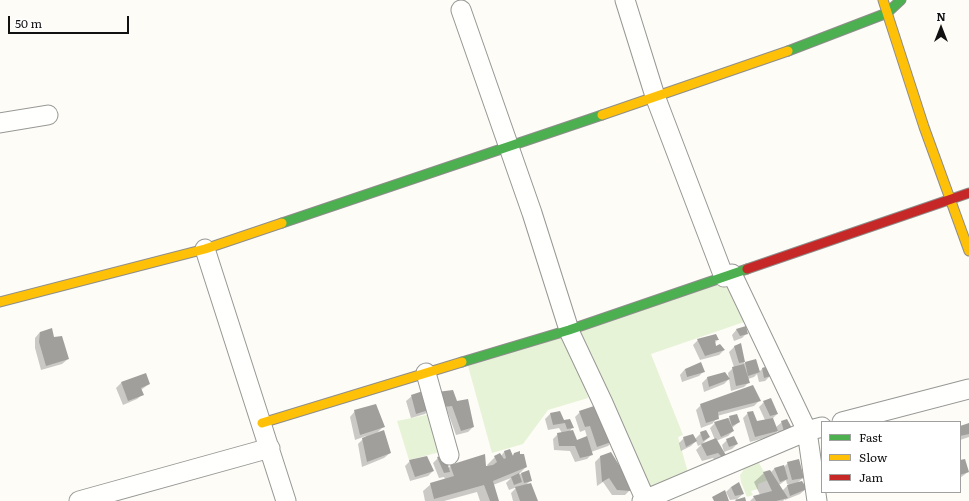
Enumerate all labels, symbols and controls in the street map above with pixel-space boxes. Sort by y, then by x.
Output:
scale bar [10,8,131,34]
north arrow [921,8,961,48]
text: N [936,8,946,24]
text: 50 m [15,14,42,32]
legend [821,421,961,493]
text: Fast [859,428,882,446]
text: Slow [859,448,887,466]
text: Jam [859,468,883,486]

